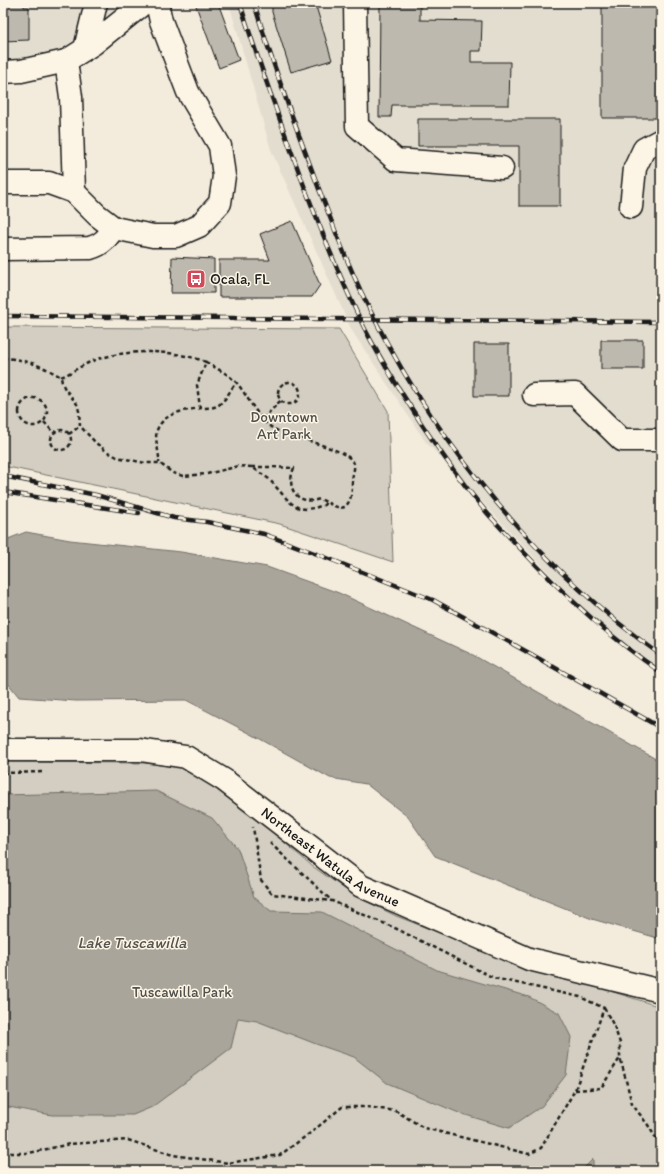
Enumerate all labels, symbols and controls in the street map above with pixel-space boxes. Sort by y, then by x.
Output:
bus stop icon: Ocala, FL [185,268,207,290]
place label: Ocala, FL [210,270,270,288]
park label: Downtown Art Park [250,408,318,443]
street label: Northeast Watula Avenue [258,803,403,911]
water label: Lake Tuscawilla [77,933,187,952]
park label: Tuscawilla Park [132,983,232,1001]

